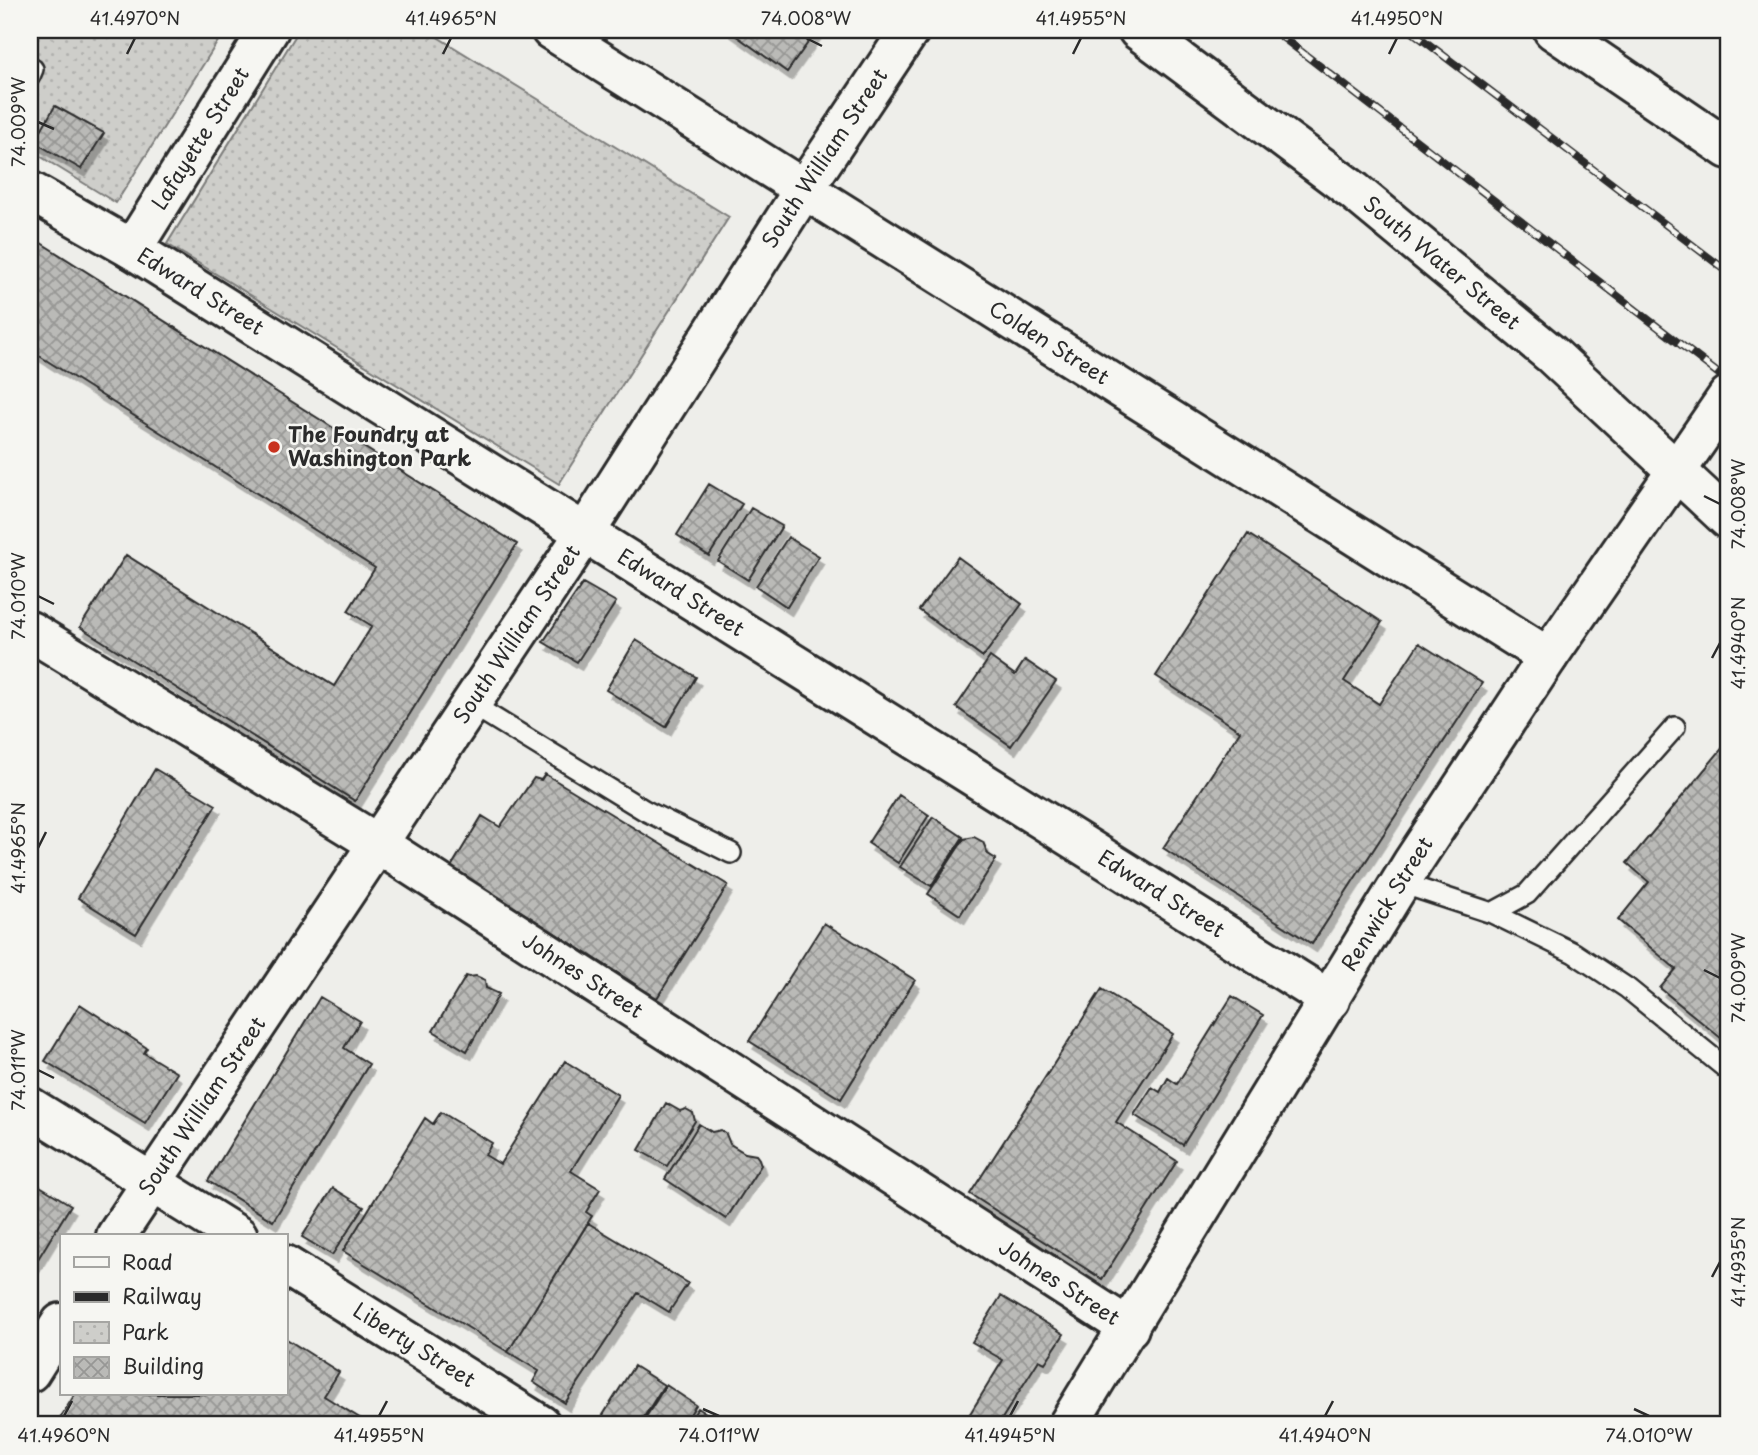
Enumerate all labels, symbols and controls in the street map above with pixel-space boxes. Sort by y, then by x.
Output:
text: 41.4970°N [90,4,180,31]
text: 41.4965°N [405,4,497,31]
text: 74.008°W [761,4,852,31]
text: 41.4955°N [1035,4,1127,31]
text: 41.4950°N [1351,4,1443,31]
street label: Lafayette Street [142,60,256,215]
street label: South William Street [753,61,894,253]
text: 74.009°W [4,76,31,167]
street label: South Water Street [1357,187,1528,336]
street label: Edward Street [132,238,271,342]
street label: Colden Street [983,291,1116,391]
place label: The Foundry at Washington Park [288,417,471,473]
marker: The Foundry at Washington Park [266,439,282,455]
text: 74.008°W [1724,458,1751,549]
street label: South William Street [444,538,587,729]
street label: Edward Street [612,539,752,643]
text: 74.010°W [4,552,31,640]
text: 41.4940°N [1724,596,1751,690]
text: 41.4965°N [4,802,31,894]
street label: Renwick Street [1332,829,1440,977]
street label: Edward Street [1093,841,1232,944]
street label: Johnes Street [516,923,650,1025]
text: 74.009°W [1724,932,1751,1023]
street label: South William Street [130,1009,272,1201]
text: 74.011°W [4,1029,31,1111]
text: 41.4935°N [1724,1216,1751,1308]
street label: Johnes Street [993,1230,1127,1332]
legend [60,1234,287,1396]
text: Road [122,1245,173,1277]
text: Railway [122,1279,202,1311]
street label: Liberty Street [347,1293,482,1394]
text: Park [122,1315,169,1347]
text: Building [122,1349,204,1381]
text: 41.4960°N [17,1421,111,1448]
text: 41.4955°N [333,1421,425,1448]
text: 74.011°W [678,1421,760,1448]
text: 41.4945°N [964,1421,1056,1448]
text: 41.4940°N [1278,1421,1372,1448]
text: 74.010°W [1605,1421,1693,1448]

